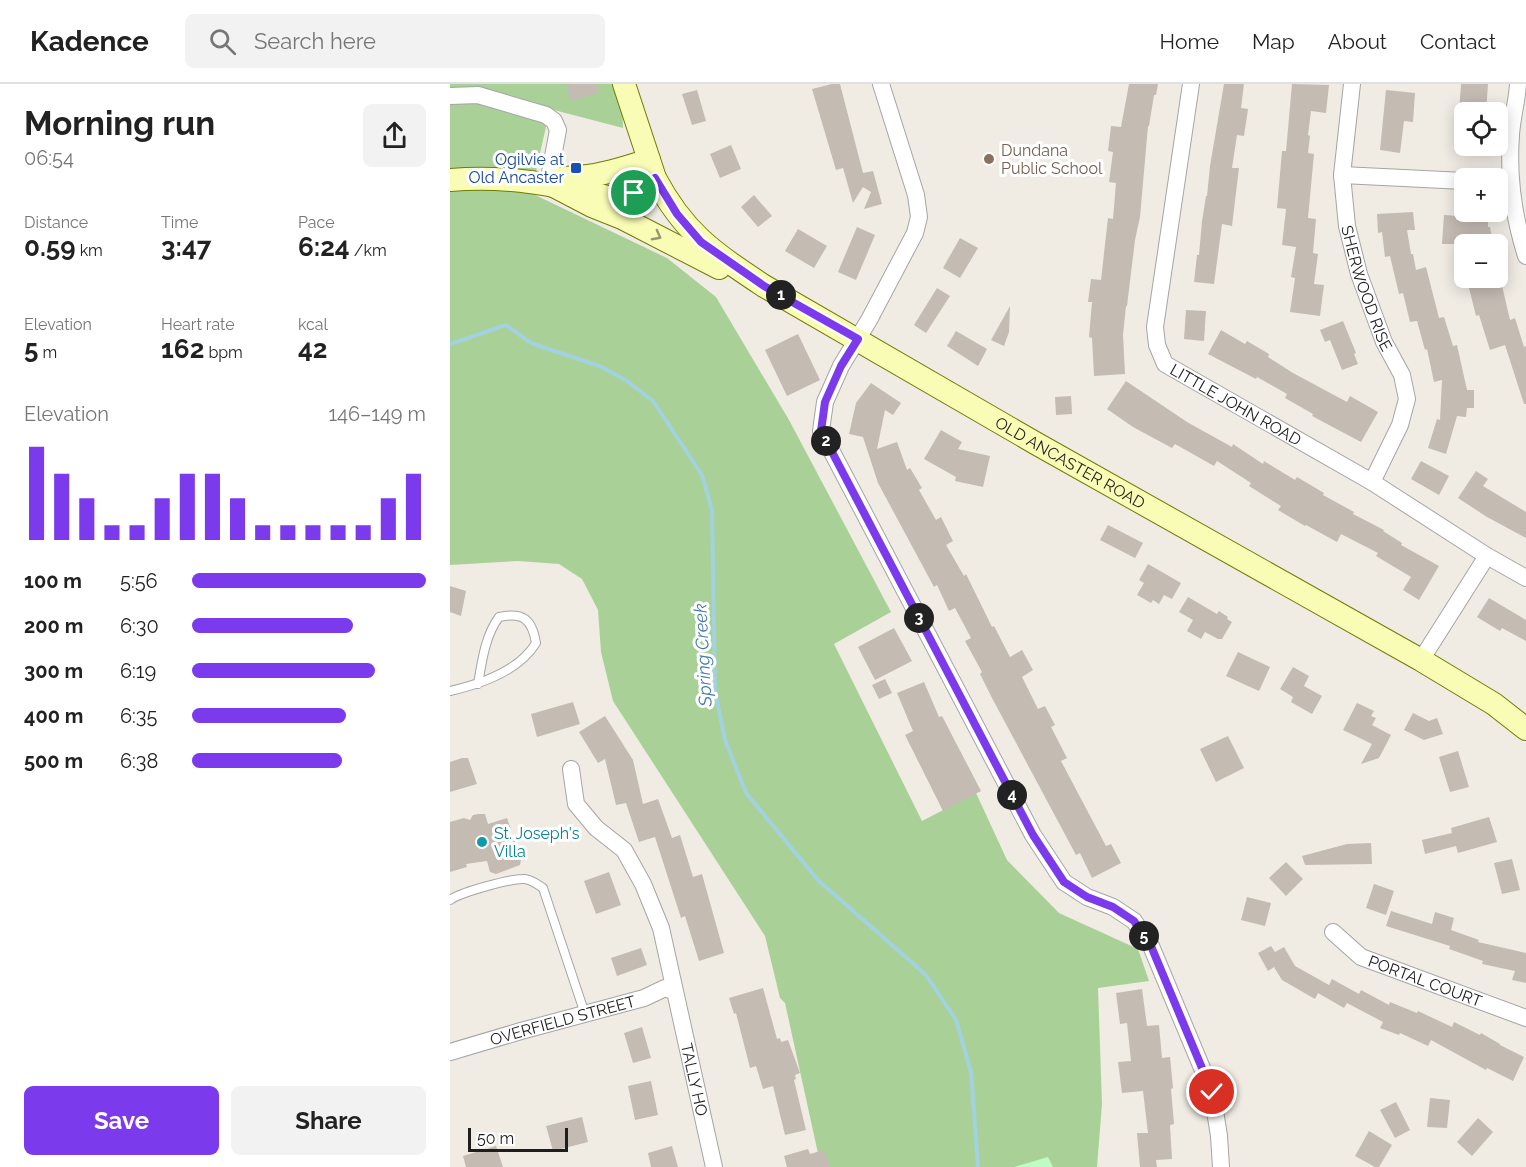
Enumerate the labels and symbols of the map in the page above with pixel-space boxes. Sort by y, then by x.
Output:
place label: Dundana Public School [1001,141,1103,178]
place label: Ogilvie at Old Ancaster [468,150,565,187]
marker: Dundana Public School [982,152,996,166]
marker: Ogilvie at Old Ancaster [569,161,583,175]
pin [608,167,659,218]
street label: SHERWOOD RISE [1337,223,1396,355]
one-way arrow [651,229,662,241]
pin: 1 [766,280,796,310]
street label: LITTLE JOHN ROAD [1167,360,1305,450]
street label: OLD ANCASTER ROAD [992,413,1148,513]
pin: 2 [811,426,841,456]
water label: Spring Creek [689,603,716,708]
pin: 3 [904,603,934,633]
pin: 4 [997,780,1027,810]
place label: St. Joseph's Villa [494,824,580,861]
marker: St. Joseph's Villa [475,835,489,849]
pin: 5 [1129,921,1159,951]
street label: PORTAL COURT [1366,952,1485,1011]
street label: OVERFIELD STREET [488,992,638,1050]
street label: TALLY HO [677,1041,711,1118]
pin [1186,1066,1237,1117]
scale bar [468,1125,568,1152]

